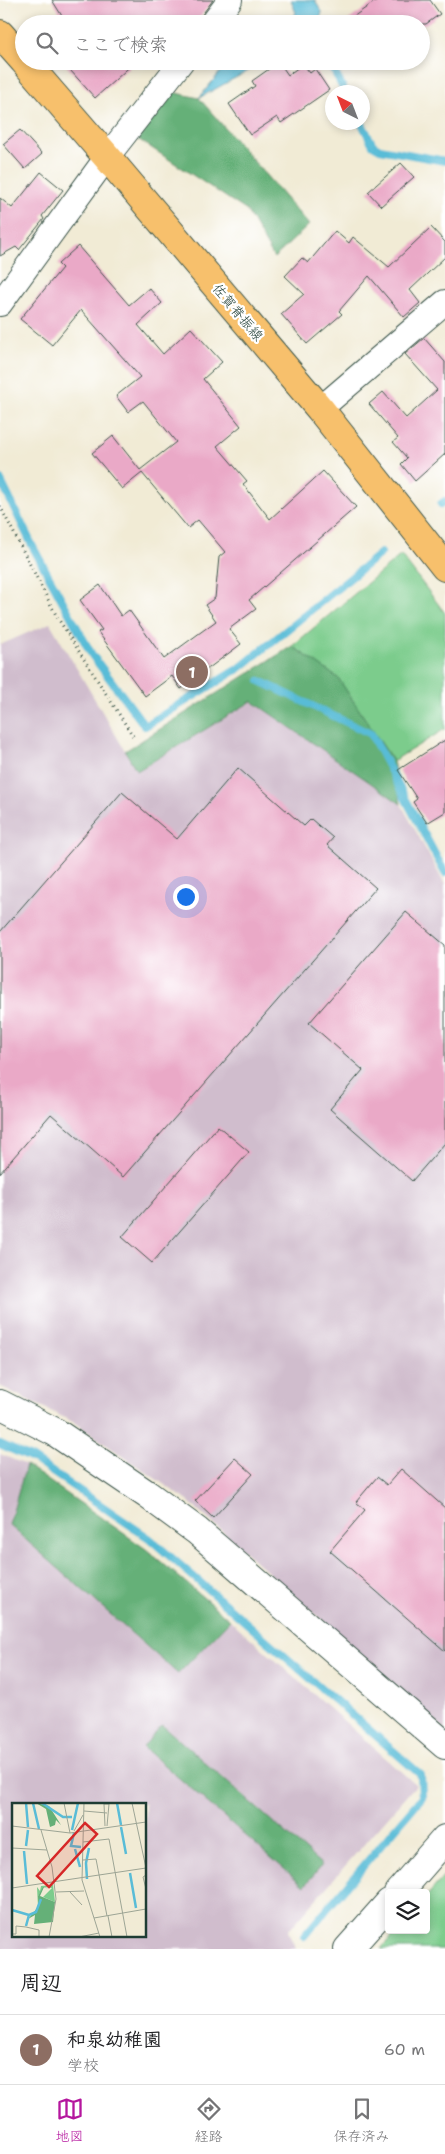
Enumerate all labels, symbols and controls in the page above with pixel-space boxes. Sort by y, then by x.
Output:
search box [15,15,430,70]
icon: search [33,29,61,57]
text: ここで検索 [73,32,168,57]
north arrow [325,85,370,130]
street label: 佐賀脊振線 [209,279,267,345]
pin: 1 [176,653,208,691]
your location [173,884,199,910]
inset map [12,1803,146,1936]
map controls [385,1889,430,1934]
button: layers [385,1889,430,1934]
text: 周辺 [20,1969,62,1997]
text: 和泉幼稚園 [67,2027,162,2052]
text: 1 [32,2039,40,2060]
text: 60 m [384,2039,425,2060]
text: 学校 [67,2055,99,2076]
tab: 地図 [56,2095,84,2145]
tab: 経路 [195,2095,223,2145]
tab: 保存済み [334,2095,390,2145]

